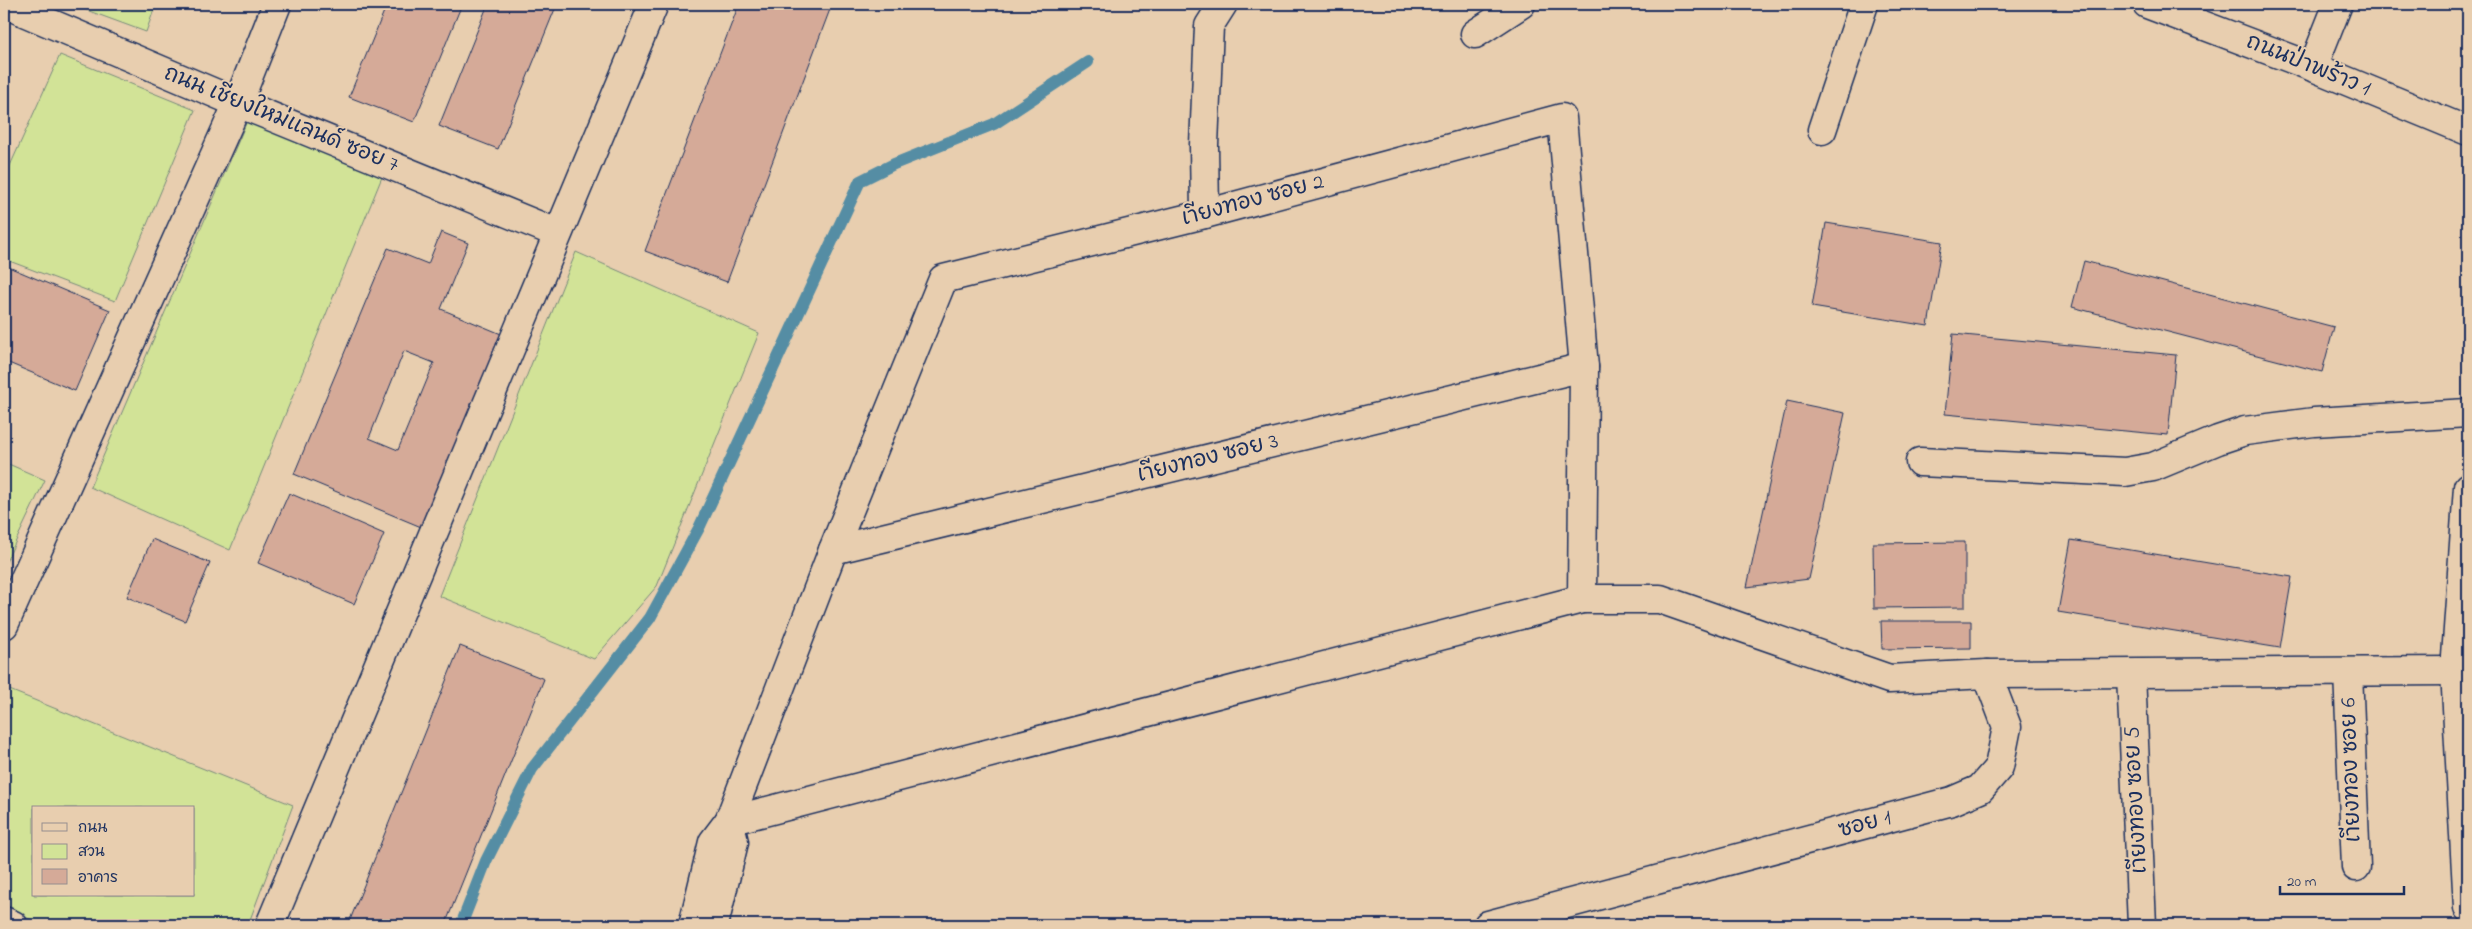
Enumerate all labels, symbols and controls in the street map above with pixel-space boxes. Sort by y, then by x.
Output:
street label: ถนนป่าพร้าว 1 [2241,26,2375,105]
street label: ถนน เชียงใหม่แลนด์ ซอย 7 [159,57,404,182]
street label: เาียงทอง ซอย 2 [1178,167,1328,235]
street label: เาียงทอง ซอย 3 [1134,426,1282,492]
street label: เาียงทอง ซอย 6 [2333,697,2371,843]
street label: เาียงทอง ซอย 5 [2117,725,2157,875]
street label: ซอย 1 [1835,803,1895,847]
legend [32,806,195,896]
text: ถนน [78,817,107,839]
text: สวน [78,841,105,863]
scale bar [2280,864,2403,896]
text: อาคาร [78,867,118,889]
text: 20 m [2287,871,2317,893]

